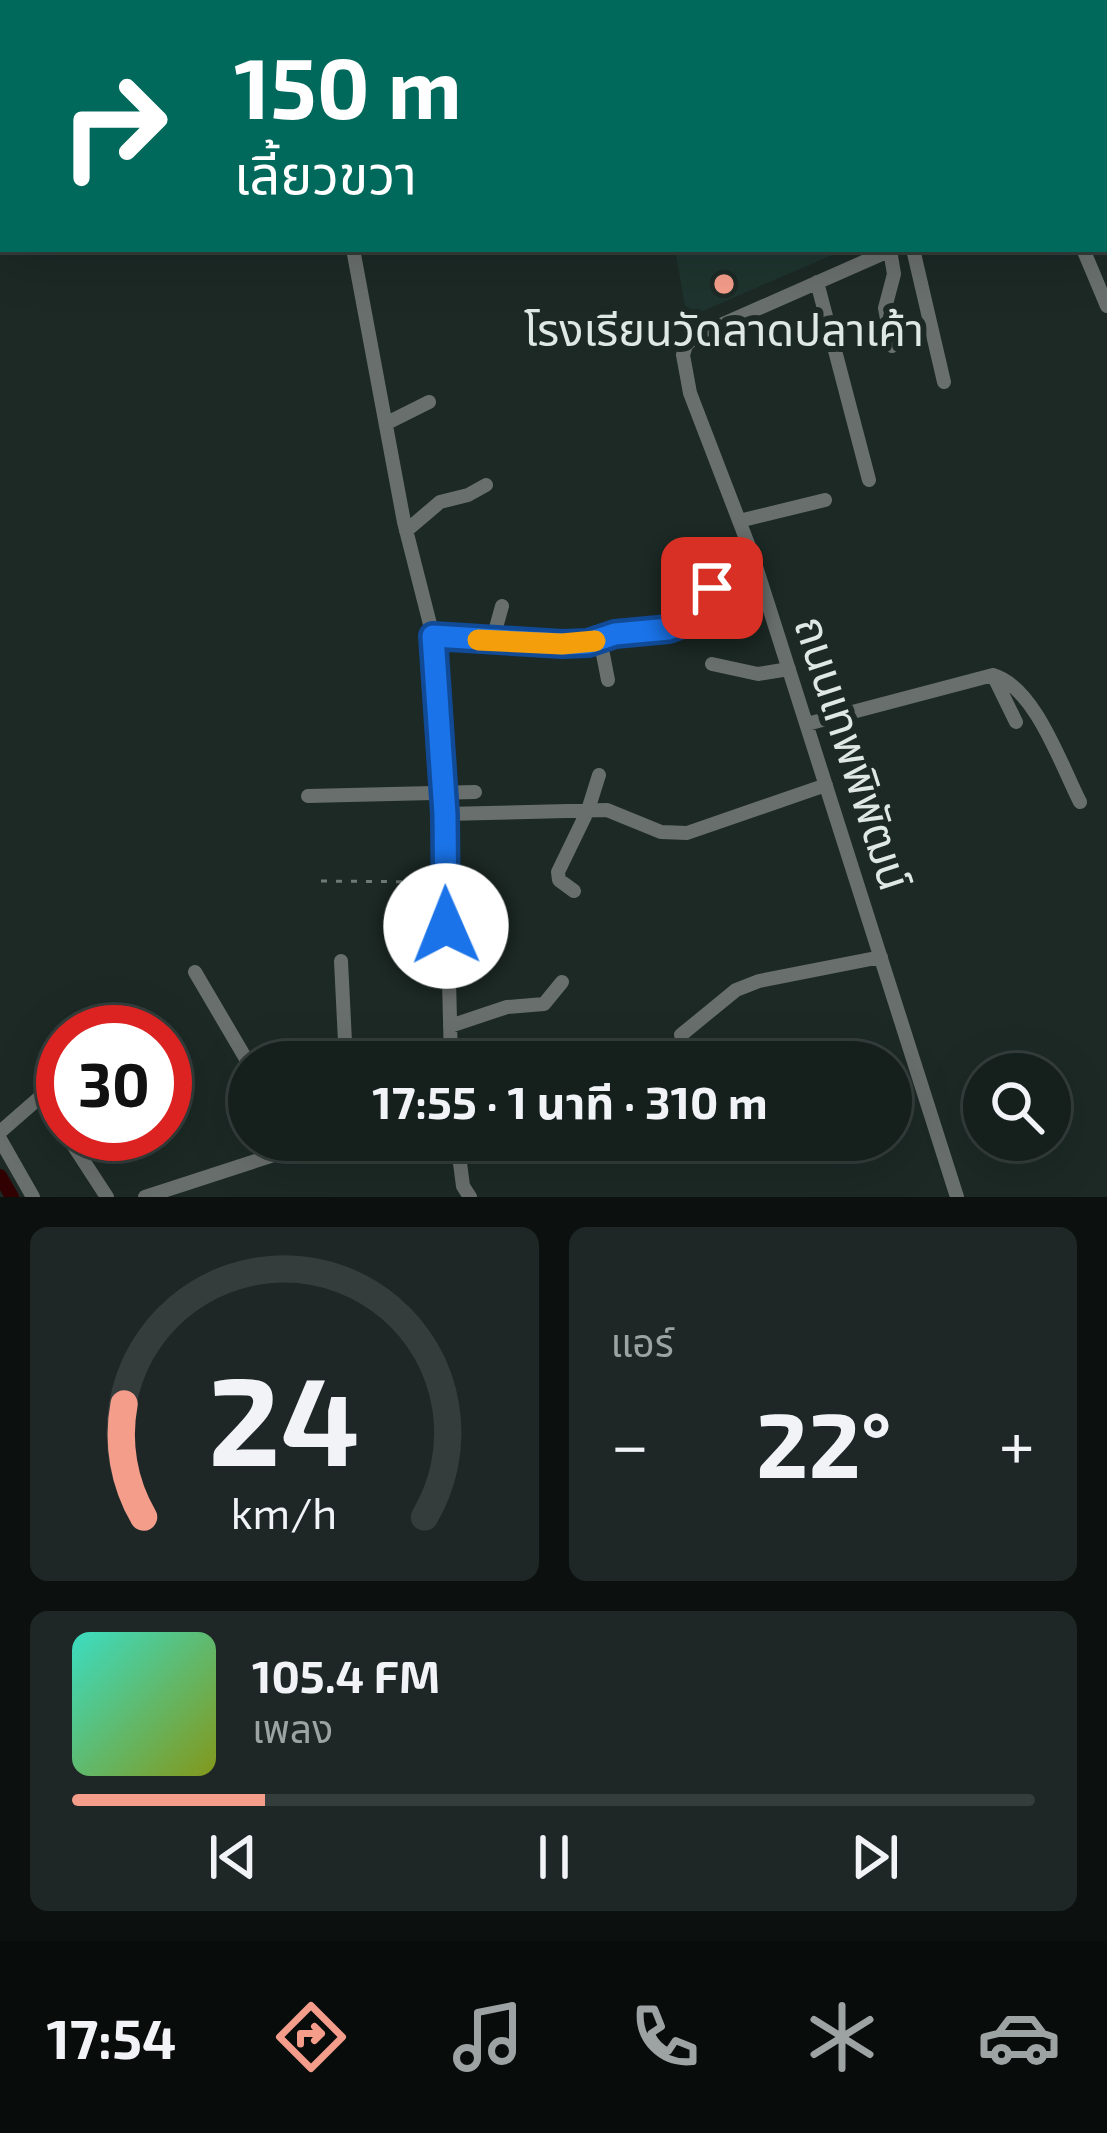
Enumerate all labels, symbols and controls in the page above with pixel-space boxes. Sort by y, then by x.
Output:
text: 150 m [234,35,462,136]
icon: right [36,48,192,204]
text: เลี้ยวขวา [234,140,417,205]
marker: โรงเรียนวัดลาดปลาเค้า [711,271,737,297]
place label: โรงเรียนวัดลาดปลาเค้า [524,301,924,355]
pin [661,537,763,639]
icon: arrive [679,555,745,621]
street label: ถนนเทพพิพัฒน์ [785,609,925,896]
position arrow [383,863,509,989]
speed limit sign: 30 [36,1005,192,1161]
map controls [963,1053,1071,1161]
button: search [963,1053,1071,1161]
text: 17:55 · 1 นาที · 310 m [372,1074,768,1128]
text: แอร์ [611,1318,674,1365]
text: 24 [208,1341,360,1491]
text: 22° [756,1388,892,1496]
text: − [611,1403,649,1482]
text: + [999,1403,1035,1482]
text: km/h [231,1486,337,1538]
text: 105.4 FM [252,1648,440,1702]
text: เพลง [252,1704,333,1751]
icon: previous [200,1824,266,1890]
icon: pause [521,1824,587,1890]
icon: next [842,1824,908,1890]
icon: directions [269,1995,353,2079]
icon: music [446,1995,530,2079]
icon: phone [623,1995,707,2079]
icon: climate [800,1995,884,2079]
icon: car [977,1995,1061,2079]
text: 17:54 [46,2005,176,2070]

